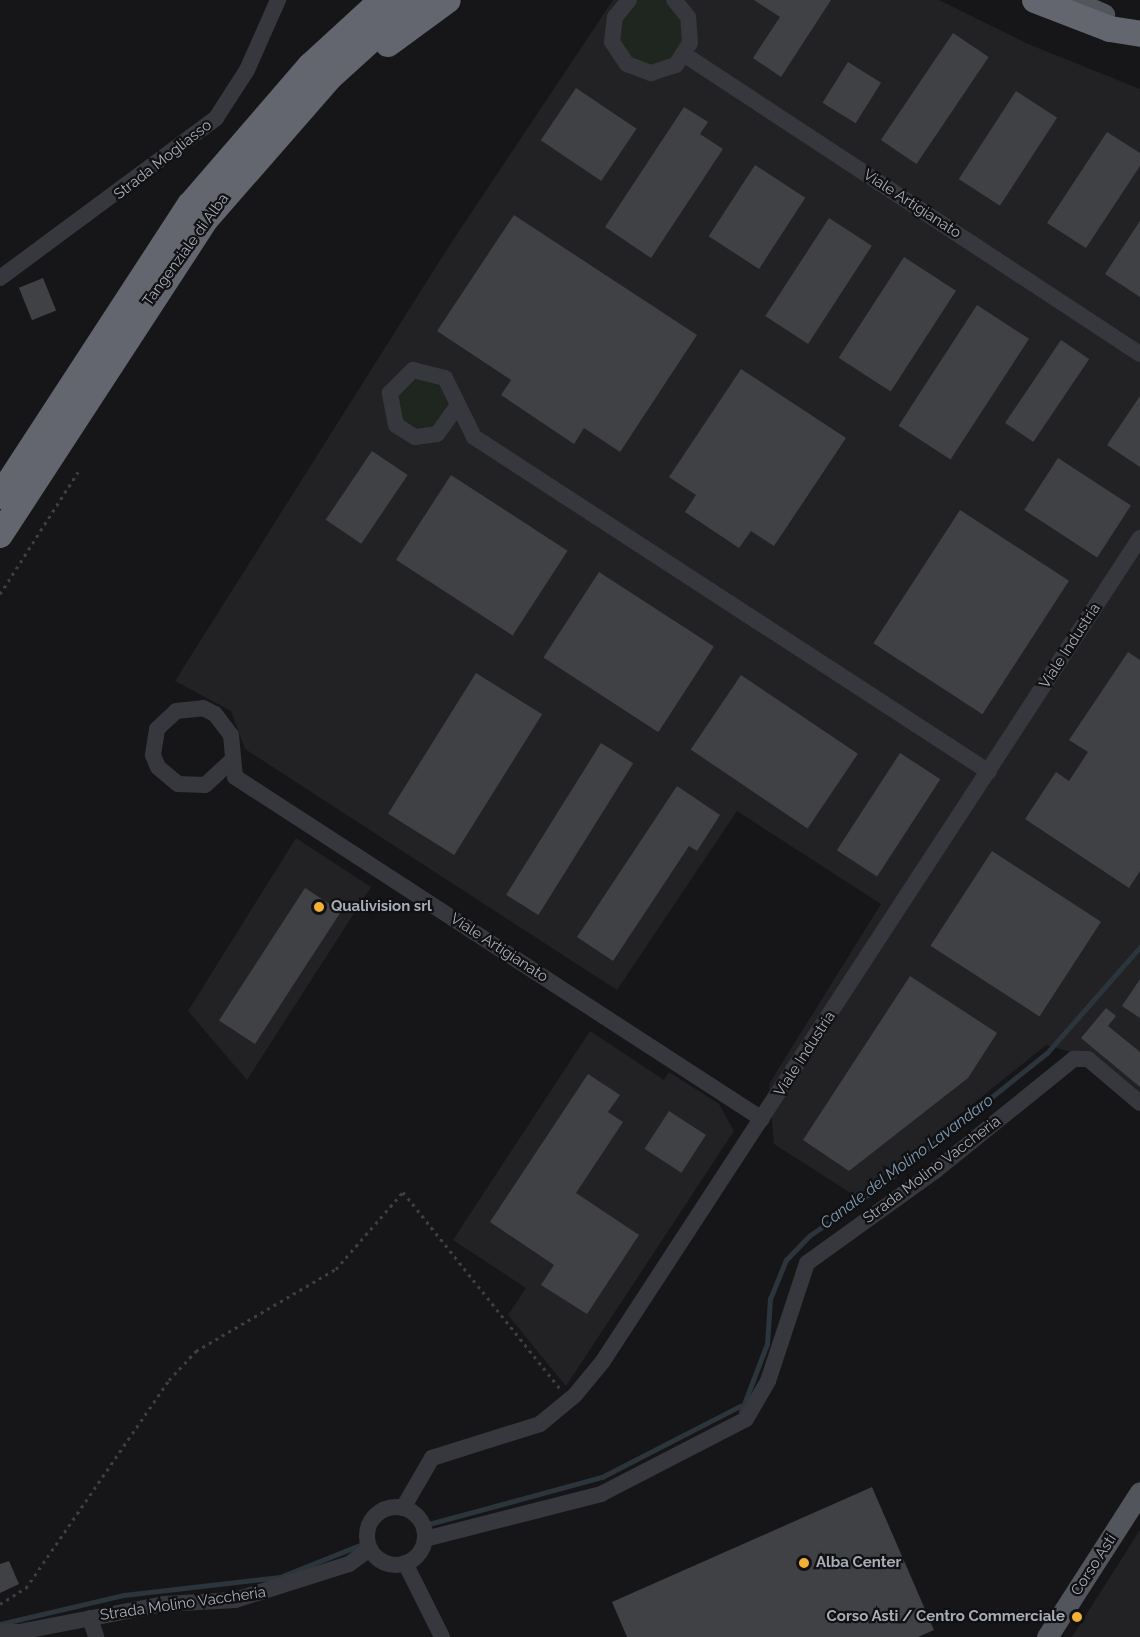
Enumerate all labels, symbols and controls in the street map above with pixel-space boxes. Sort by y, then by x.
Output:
street label: Strada Mogliasso [111,116,215,204]
street label: Viale Artigianato [860,166,964,242]
street label: Tangenziale di Alba [139,190,233,310]
street label: Viale Industria [1036,600,1104,692]
place label: Qualivision srl [331,898,432,916]
marker: Qualivision srl [312,900,326,914]
street label: Viale Artigianato [447,910,551,986]
street label: Viale Industria [771,1008,839,1100]
water label: Canale del Molino Lavandaro [817,1091,997,1233]
street label: Strada Molino Vaccheria [860,1112,1004,1228]
street label: Corso Asti [1067,1531,1121,1599]
place label: Alba Center [816,1554,901,1572]
marker: Alba Center [797,1556,811,1570]
street label: Strada Molino Vaccheria [99,1583,267,1625]
place label: Corso Asti / Centro Commerciale [826,1608,1065,1626]
marker: Corso Asti / Centro Commerciale [1070,1610,1084,1624]

